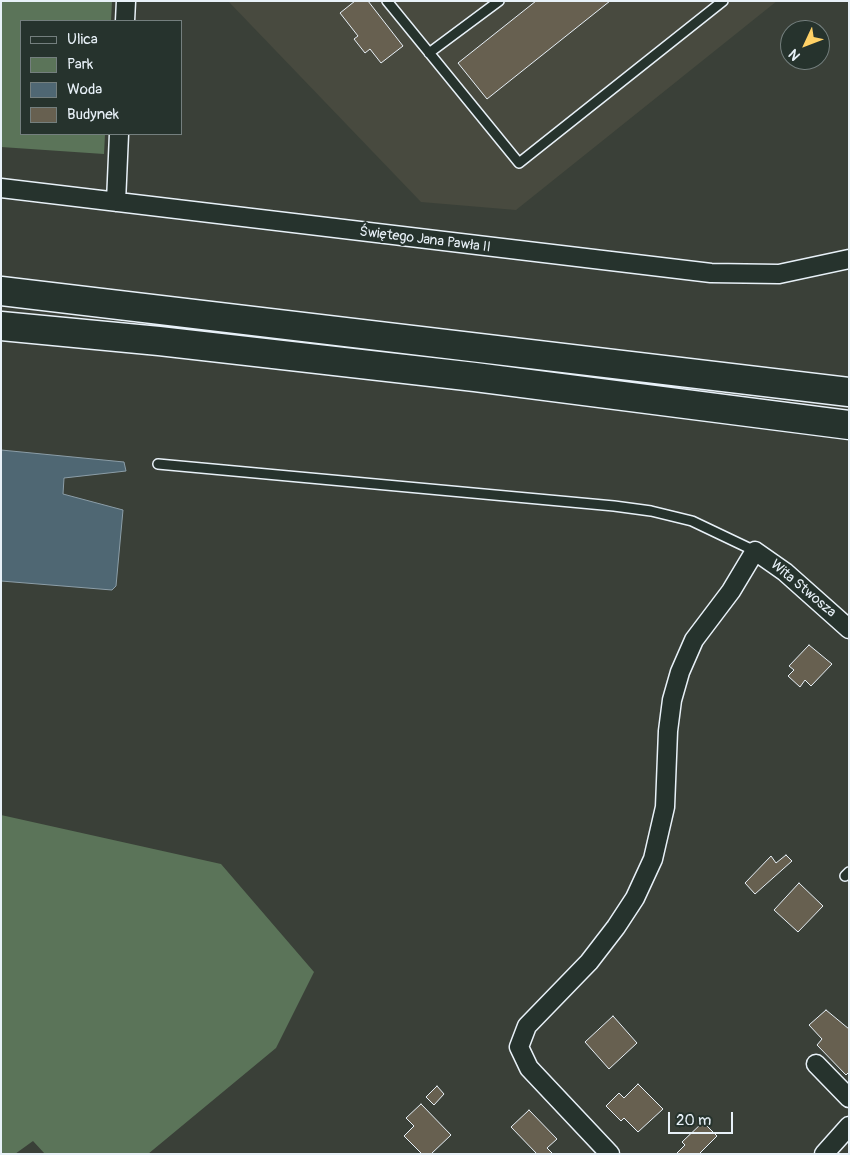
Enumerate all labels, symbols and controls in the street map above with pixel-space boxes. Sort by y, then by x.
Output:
legend [20,20,182,135]
north arrow [780,20,830,70]
text: Ulica [67,30,98,49]
text: N [785,46,804,64]
text: Park [67,55,93,74]
text: Woda [67,80,102,99]
text: Budynek [67,105,119,124]
street label: Świętego Jana Pawła II [358,224,492,256]
street label: Wita Stwosza [767,557,839,621]
scale bar [670,1102,735,1134]
text: 20 m [676,1111,711,1130]

